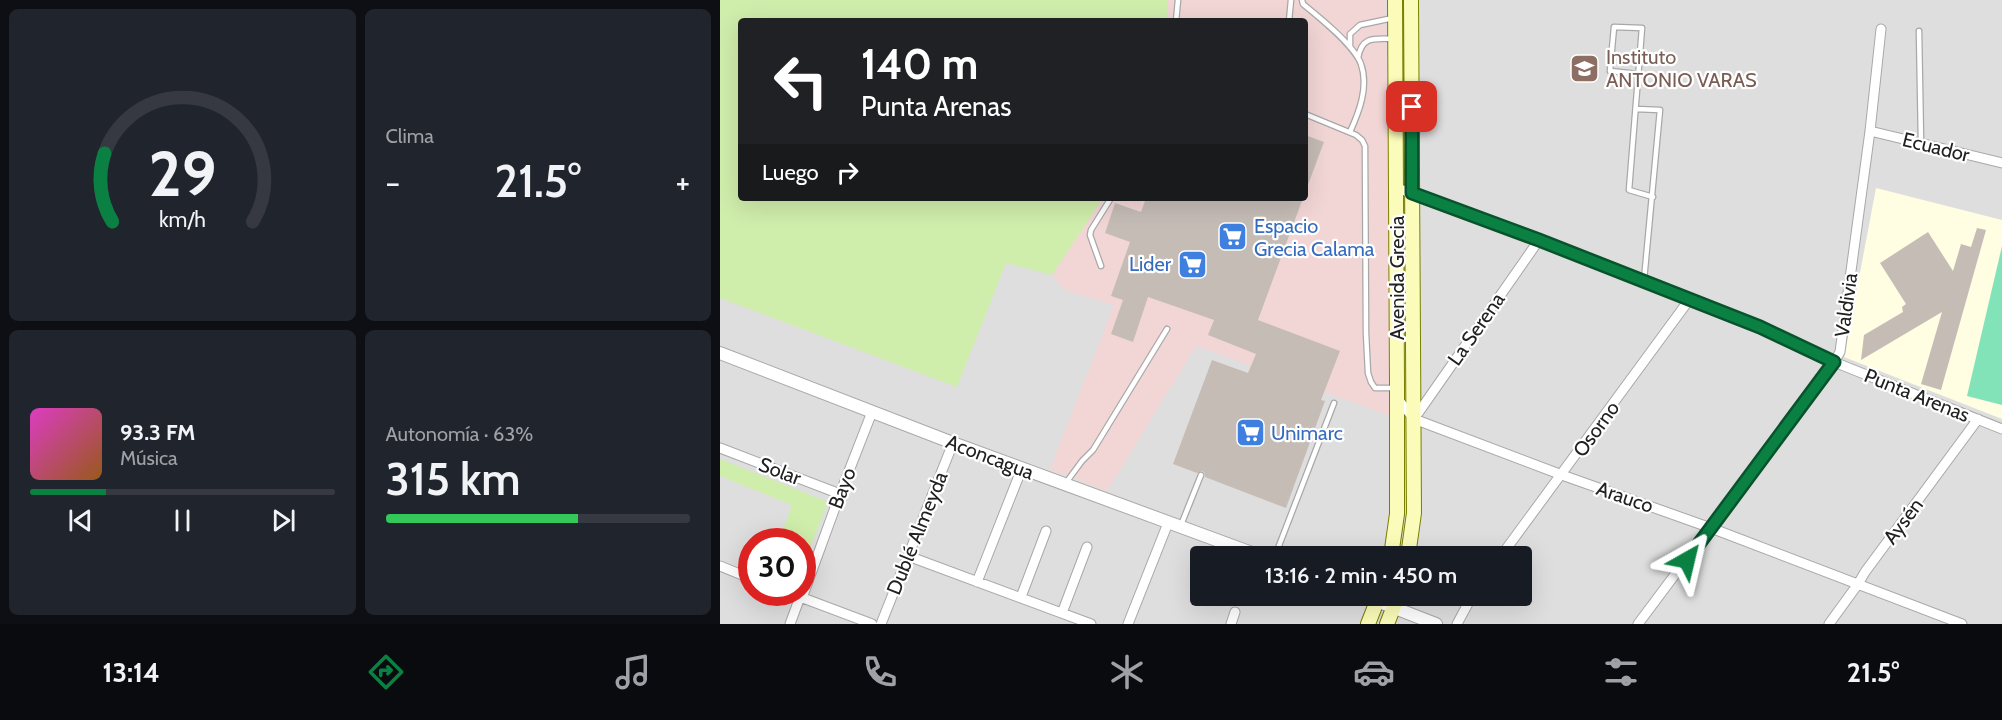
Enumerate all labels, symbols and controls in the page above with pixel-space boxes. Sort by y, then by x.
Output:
text: 140 m [861,38,978,90]
icon: left [762,42,840,120]
place label: Instituto ANTONIO VARAS [1606,45,1757,92]
school or university icon: Instituto ANTONIO VARAS [1569,52,1601,84]
pin [1386,81,1437,132]
text: Punta Arenas [861,90,1011,123]
icon: arrive [1395,90,1428,123]
text: Clima [386,124,434,148]
street label: Ecuador [1900,127,1973,167]
text: 29 [148,136,216,212]
text: 21.5° [494,154,581,208]
icon: right [831,156,864,189]
text: Luego [762,159,819,186]
text: − [386,162,400,202]
text: + [675,162,690,202]
text: km/h [159,206,206,232]
place label: Espacio Grecia Calama [1254,214,1375,261]
street label: Avenida Grecia [1385,215,1409,340]
supermarket icon: Espacio Grecia Calama [1217,221,1249,253]
supermarket icon: Lider [1176,248,1208,280]
place label: Lider [1129,252,1172,276]
street label: Valdivia [1830,271,1862,339]
street label: La Serena [1442,288,1510,370]
street label: Punta Arenas [1861,363,1973,427]
street label: Osorno [1568,396,1624,462]
supermarket icon: Unimarc [1234,417,1266,449]
text: 93.3 FM [120,419,195,446]
place label: Unimarc [1271,421,1343,445]
text: Autonomía · 63% [386,422,533,446]
street label: Aconcagua [943,429,1038,485]
text: Música [120,446,178,470]
text: 315 km [386,452,521,506]
street label: Solar [755,452,805,490]
street label: Bayo [823,464,861,512]
street label: Dublé Almeyda [881,468,953,598]
street label: Arauco [1593,476,1657,518]
street label: Aysén [1878,493,1928,549]
icon: previous [64,504,97,537]
icon: pause [166,504,199,537]
icon: next [267,504,300,537]
speed limit sign: 30 [738,528,816,606]
position arrow [1655,528,1719,592]
text: 13:16 · 2 min · 450 m [1265,562,1457,589]
icon: directions [365,651,407,693]
icon: music [612,651,654,693]
icon: phone [859,651,901,693]
icon: climate [1106,651,1148,693]
icon: car [1353,651,1395,693]
icon: filters [1600,651,1642,693]
text: 13:14 [103,656,160,689]
text: 21.5° [1847,656,1899,689]

